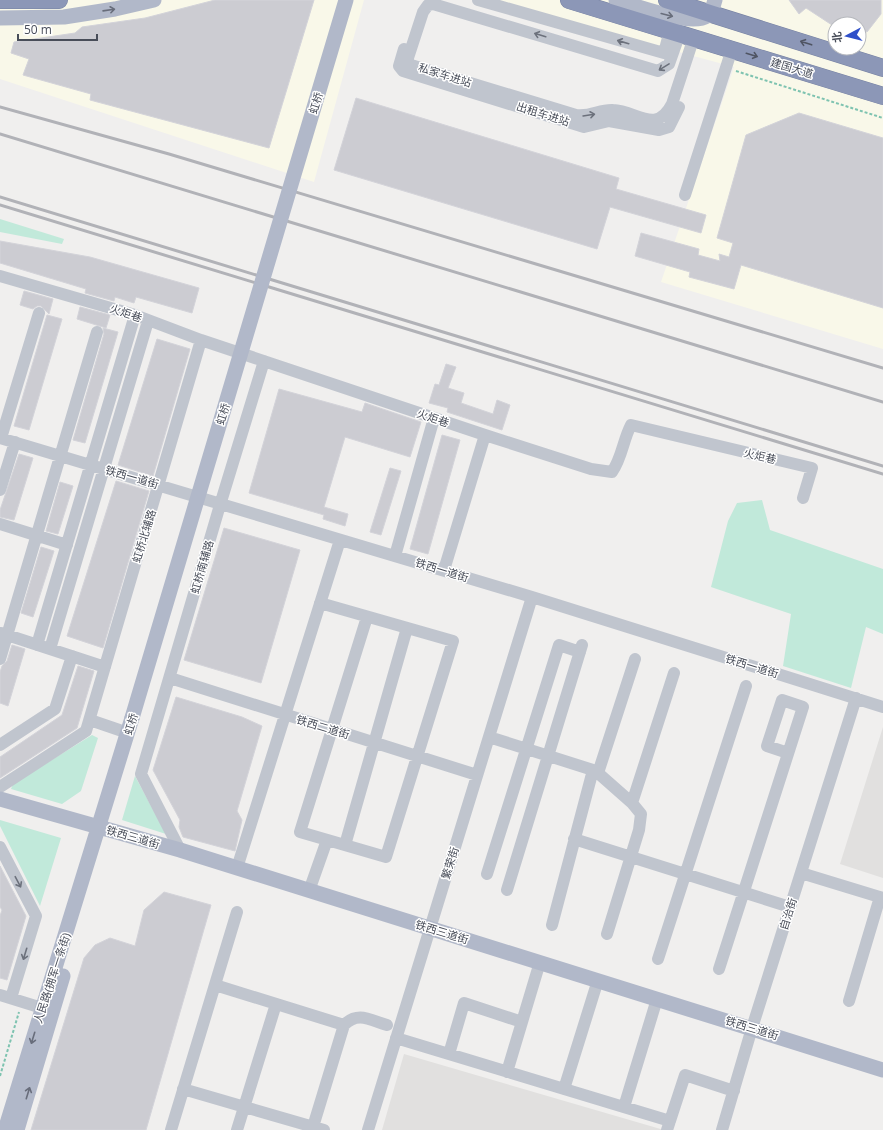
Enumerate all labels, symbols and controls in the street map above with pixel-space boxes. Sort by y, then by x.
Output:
one-way arrow [102,6,115,14]
one-way arrow [660,12,673,19]
scale bar [18,16,97,42]
north arrow [827,16,867,56]
text: 50 m [24,21,52,38]
one-way arrow [534,31,547,38]
text: 北 [828,31,845,44]
one-way arrow [616,38,629,45]
one-way arrow [800,39,812,47]
one-way arrow [745,52,758,59]
street label: 建国大道 [769,54,815,81]
street label: 私家车进站 [417,59,474,90]
one-way arrow [658,63,669,71]
street label: 虹桥 [305,90,326,116]
street label: 出租车进站 [515,98,572,129]
one-way arrow [582,111,595,119]
street label: 火炬巷 [108,300,144,325]
street label: 虹桥 [212,401,233,427]
street label: 火炬巷 [415,405,451,430]
street label: 火炬巷 [742,444,778,467]
street label: 铁西一道街 [104,462,161,491]
street label: 虹桥北辅路 [128,507,159,564]
street label: 虹桥南辅路 [187,538,216,595]
street label: 铁西一道街 [414,554,471,585]
street label: 铁西一道街 [724,650,781,681]
street label: 虹桥 [120,711,141,737]
street label: 铁西二道街 [295,711,352,742]
street label: 铁西三道街 [105,822,162,851]
street label: 繁荣街 [438,845,462,881]
one-way arrow [15,876,22,888]
street label: 自治街 [776,896,800,932]
street label: 铁西三道街 [414,916,471,947]
street label: 人民路(拥军一条街) [30,931,73,1025]
one-way arrow [21,947,28,960]
street label: 铁西三道街 [724,1012,781,1043]
one-way arrow [29,1031,36,1044]
one-way arrow [25,1086,32,1099]

